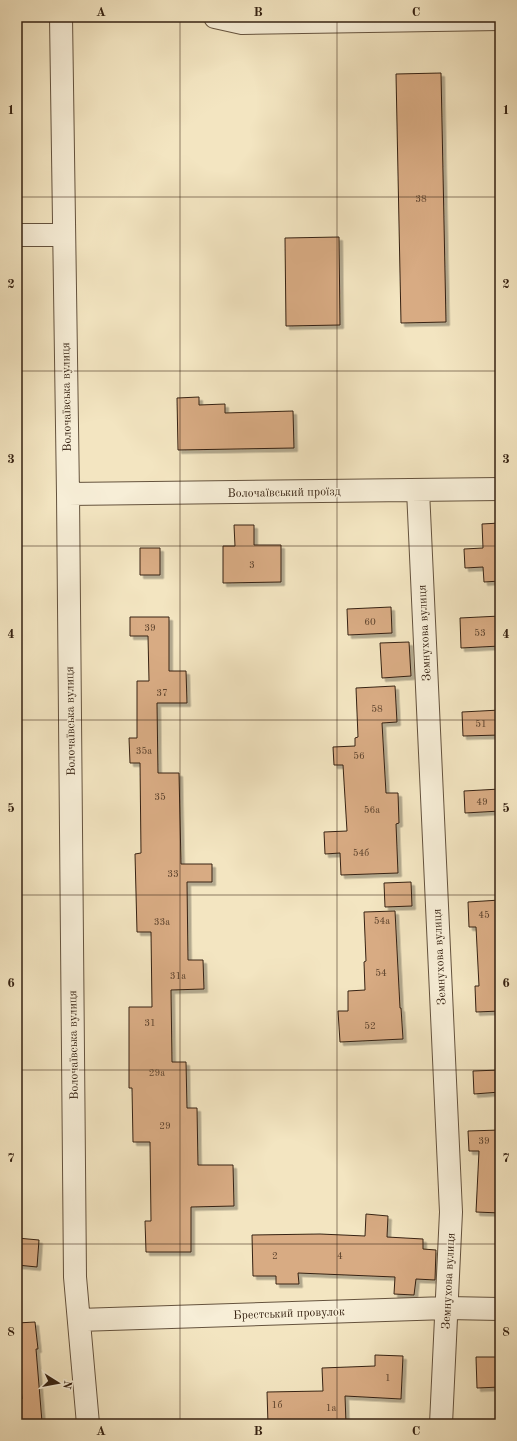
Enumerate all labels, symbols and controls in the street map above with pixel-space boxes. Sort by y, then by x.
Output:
text: A [96,6,106,19]
text: B [253,6,263,19]
text: C [412,6,420,19]
text: 1 [7,104,15,117]
text: 1 [502,104,510,117]
house number: 38 [415,194,427,204]
text: 2 [7,278,15,291]
text: 2 [502,278,510,291]
street label: Волочаївська вулиця [60,342,74,452]
text: 3 [7,453,15,466]
text: 3 [502,453,510,466]
street label: Волочаївський проїзд [227,486,341,500]
house number: 3 [249,560,255,570]
street label: Земнухова вулиця [416,584,434,681]
house number: 60 [364,617,376,627]
house number: 39 [144,623,156,633]
text: 4 [7,628,15,641]
house number: 53 [474,628,486,638]
text: 4 [502,628,510,641]
street label: Волочаївська вулиця [64,666,78,776]
house number: 37 [156,688,168,698]
house number: 58 [371,704,383,714]
house number: 51 [475,719,487,729]
house number: 35а [136,746,152,756]
house number: 56 [353,751,365,761]
house number: 35 [154,792,166,802]
house number: 49 [476,797,488,807]
text: 5 [7,802,15,815]
text: 5 [502,802,510,815]
house number: 56а [364,805,380,815]
house number: 54б [353,848,369,858]
house number: 33 [167,869,179,879]
street label: Земнухова вулиця [431,908,449,1005]
house number: 45 [478,910,490,920]
house number: 54а [374,916,390,926]
house number: 33а [154,917,170,927]
house number: 54 [375,968,387,978]
house number: 31а [170,971,186,981]
text: 6 [7,977,15,990]
text: 6 [502,977,510,990]
street label: Волочаївська вулиця [67,990,81,1100]
house number: 31 [144,1018,156,1028]
house number: 52 [364,1021,376,1031]
house number: 29а [149,1068,165,1078]
house number: 29 [159,1121,171,1131]
house number: 39 [478,1136,490,1146]
text: 7 [7,1152,15,1165]
text: 7 [502,1152,510,1165]
street label: Земнухова вулиця [440,1233,458,1330]
house number: 2 [272,1251,278,1261]
house number: 4 [337,1251,343,1261]
street label: Брестський провулок [233,1306,345,1322]
text: 8 [7,1326,15,1339]
text: 8 [502,1326,510,1339]
north arrow [38,1363,78,1403]
house number: 1 [385,1373,391,1383]
text: N [60,1379,73,1390]
house number: 1б [272,1400,282,1410]
house number: 1а [326,1403,336,1413]
text: A [96,1425,106,1438]
text: B [253,1425,263,1438]
text: C [412,1425,420,1438]

